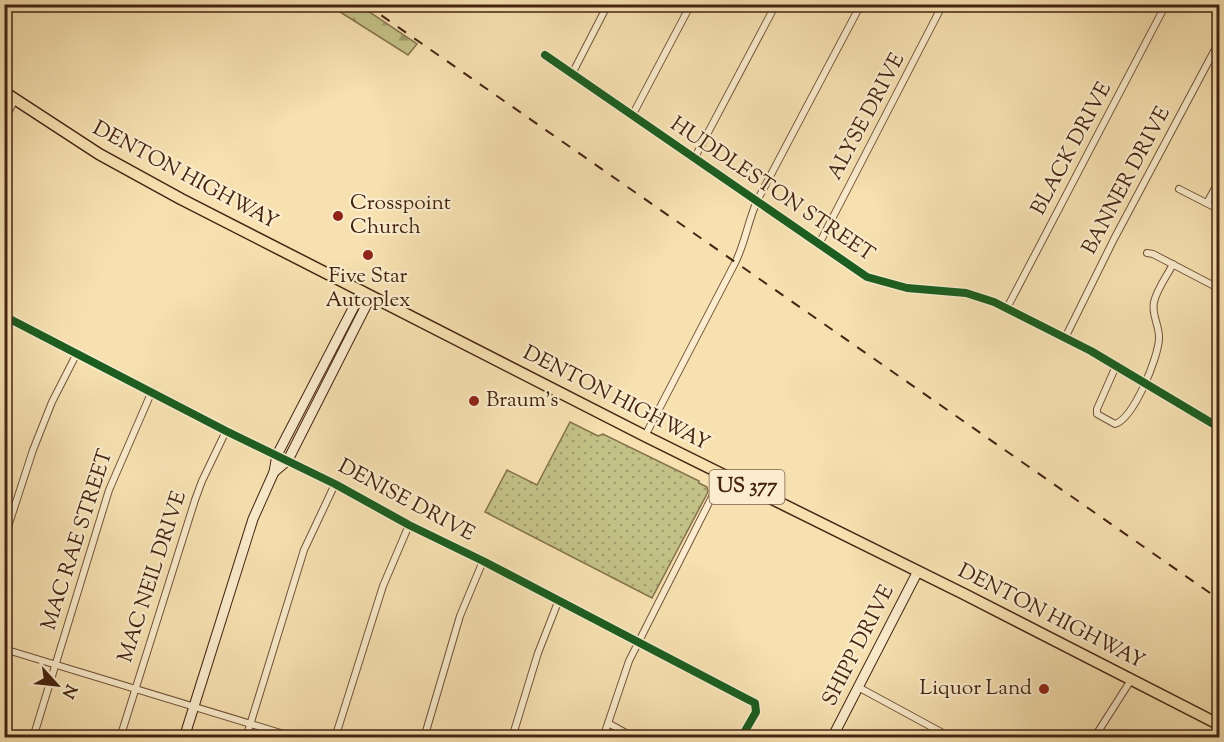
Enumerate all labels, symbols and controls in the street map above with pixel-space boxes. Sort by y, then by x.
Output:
street label: ALYSE DRIVE [821,48,913,186]
street label: BLACK DRIVE [1024,77,1120,221]
street label: BANNER DRIVE [1075,101,1179,260]
street label: HUDDLESTON STREET [664,110,880,270]
street label: DENTON HIGHWAY [87,114,283,238]
place label: Crosspoint Church [350,189,451,243]
marker: Crosspoint Church [331,209,345,223]
marker: Five Star Autoplex [361,248,375,262]
place label: Five Star Autoplex [325,262,411,316]
street label: DENTON HIGHWAY [517,339,715,459]
place label: Braum's [486,386,559,416]
marker: Braum's [467,394,481,408]
street label: MAC RAE STREET [35,446,121,634]
street label: DENISE DRIVE [332,452,480,550]
road number: US 377 [710,470,784,504]
street label: MAC NEIL DRIVE [111,487,195,666]
street label: DENTON HIGHWAY [952,557,1150,677]
street label: SHIPP DRIVE [816,580,903,712]
north arrow [27,655,87,715]
place label: Liquor Land [920,674,1032,704]
text: N [55,680,81,702]
marker: Liquor Land [1037,682,1051,696]

